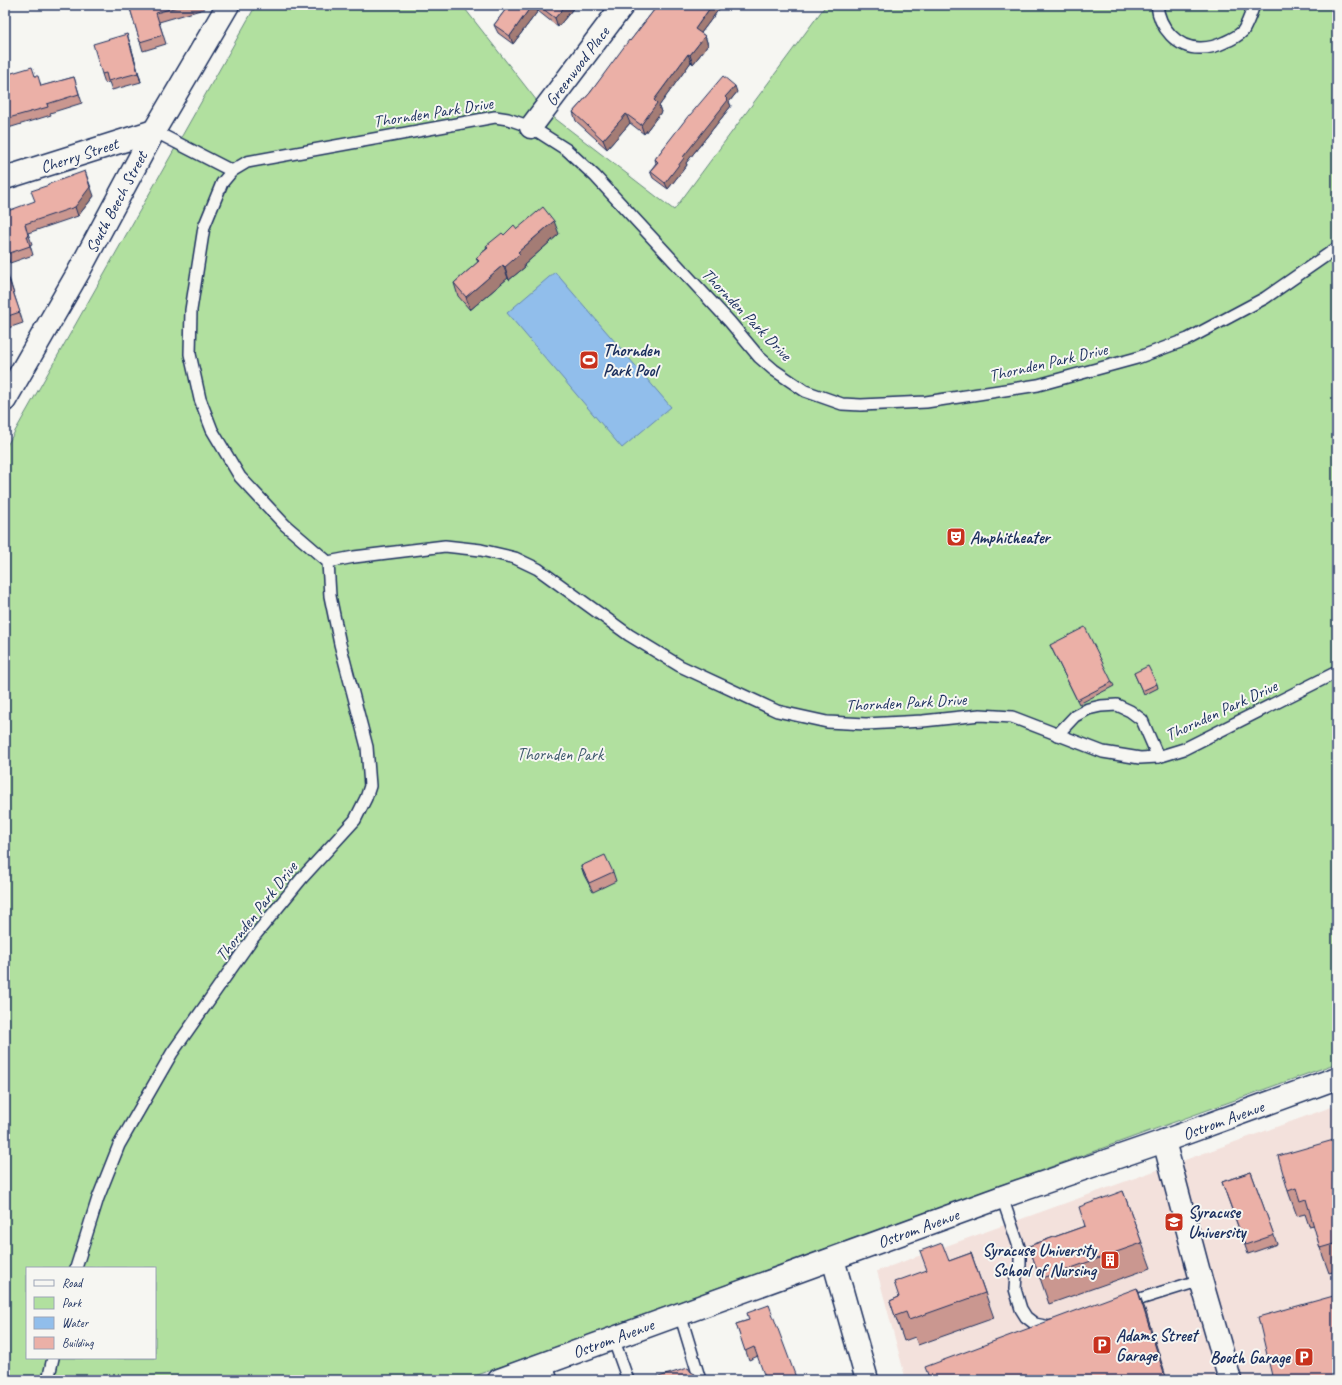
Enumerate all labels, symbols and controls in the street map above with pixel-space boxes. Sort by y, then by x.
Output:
street label: Greenwood Place [541,21,615,110]
street label: Thornden Park Drive [372,92,496,132]
street label: Cherry Street [38,132,123,178]
street label: South Beech Street [81,146,153,257]
street label: Thornden Park Drive [697,264,797,366]
street label: Thornden Park Drive [987,338,1111,386]
place label: Thornden Park Pool [603,340,661,381]
sports icon: Thornden Park Pool [578,349,600,371]
theatre icon: Amphitheater [945,526,967,548]
place label: Amphitheater [970,527,1052,548]
street label: Thornden Park Drive [1162,675,1282,745]
street label: Thornden Park Drive [845,689,968,716]
park label: Thornden Park [517,744,605,765]
street label: Thornden Park Drive [211,856,303,965]
street label: Ostrom Avenue [1180,1096,1268,1145]
place label: Syracuse University [1188,1202,1248,1243]
street label: Ostrom Avenue [875,1204,963,1253]
school or university icon: Syracuse University [1163,1211,1185,1233]
place label: Syracuse University School of Nursing [982,1240,1098,1281]
building icon: Syracuse University School of Nursing [1099,1249,1121,1271]
legend [26,1267,156,1359]
text: Road [62,1275,84,1291]
text: Park [62,1295,83,1311]
street label: Ostrom Avenue [570,1314,658,1363]
text: Water [62,1315,90,1331]
place label: Adams Street Garage [1116,1325,1199,1366]
parking icon: Adams Street Garage [1091,1334,1113,1356]
text: Building [62,1335,94,1351]
parking icon: Booth Garage [1293,1346,1315,1368]
place label: Booth Garage [1210,1347,1291,1368]

